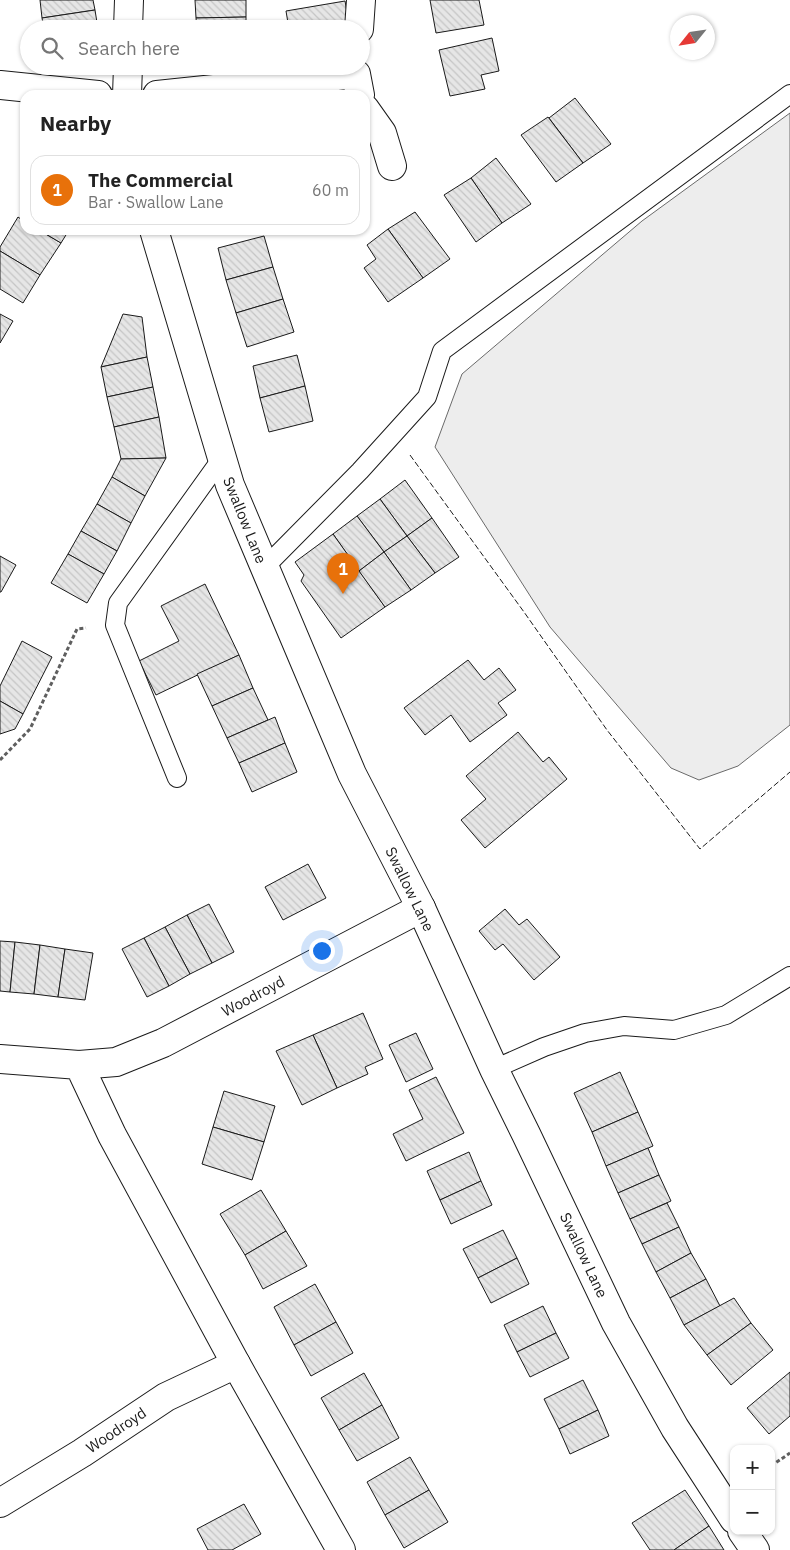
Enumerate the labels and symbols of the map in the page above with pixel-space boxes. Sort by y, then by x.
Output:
north arrow [670,15,715,60]
street label: Swallow Lane [219,474,271,566]
pin: 1 [327,553,359,594]
street label: Swallow Lane [381,844,439,934]
your location [309,938,335,964]
street label: Woodroyd [218,972,288,1020]
street label: Swallow Lane [556,1209,612,1301]
street label: Woodroyd [82,1403,150,1457]

